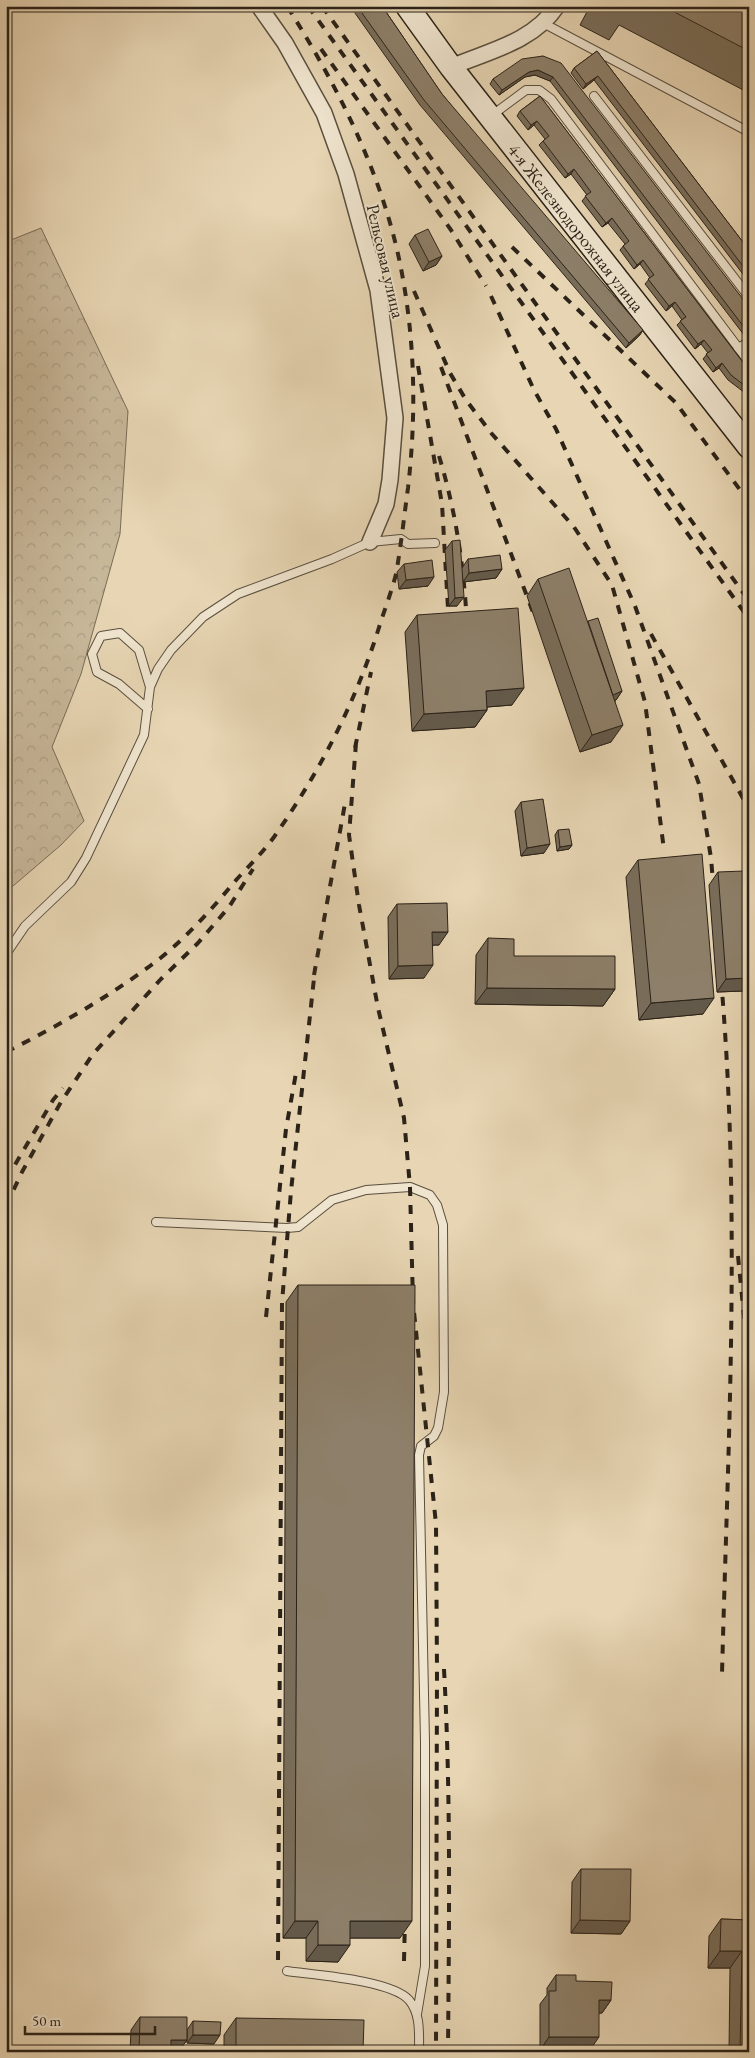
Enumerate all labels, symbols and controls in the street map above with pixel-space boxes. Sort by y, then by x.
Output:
street label: 4-я Железнодорожная улица [504,138,650,317]
street label: Рельсовая улица [362,202,410,321]
scale bar [25,2003,155,2035]
text: 50 m [32,2011,61,2030]

